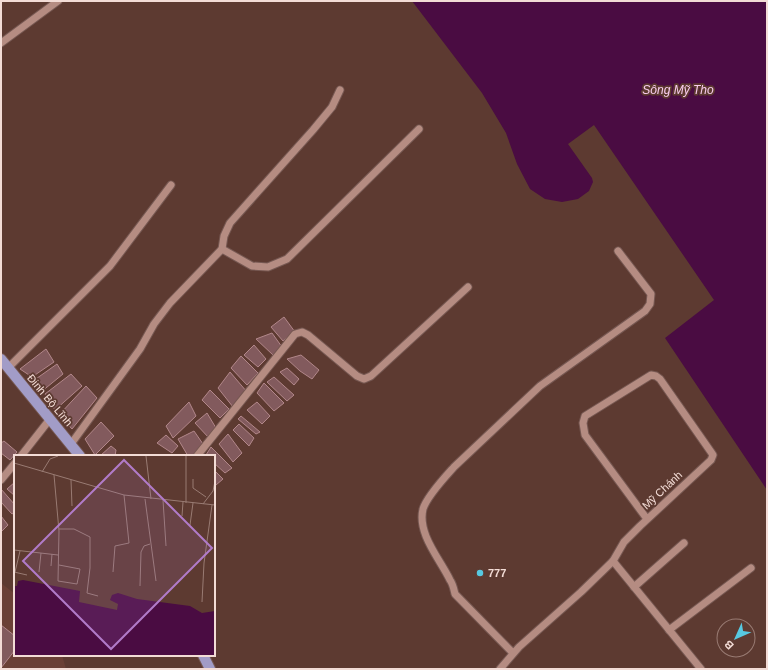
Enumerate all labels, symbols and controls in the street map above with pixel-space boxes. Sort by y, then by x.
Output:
water label: Sông Mỹ Tho [642,83,714,97]
street label: Đinh Bộ Lĩnh [25,372,75,428]
inset map [14,455,215,656]
street label: Mỹ Chánh [640,469,684,511]
place label: 777 [488,567,506,579]
marker: 777 [475,568,485,578]
north arrow [716,618,756,658]
text: B [722,638,736,652]

